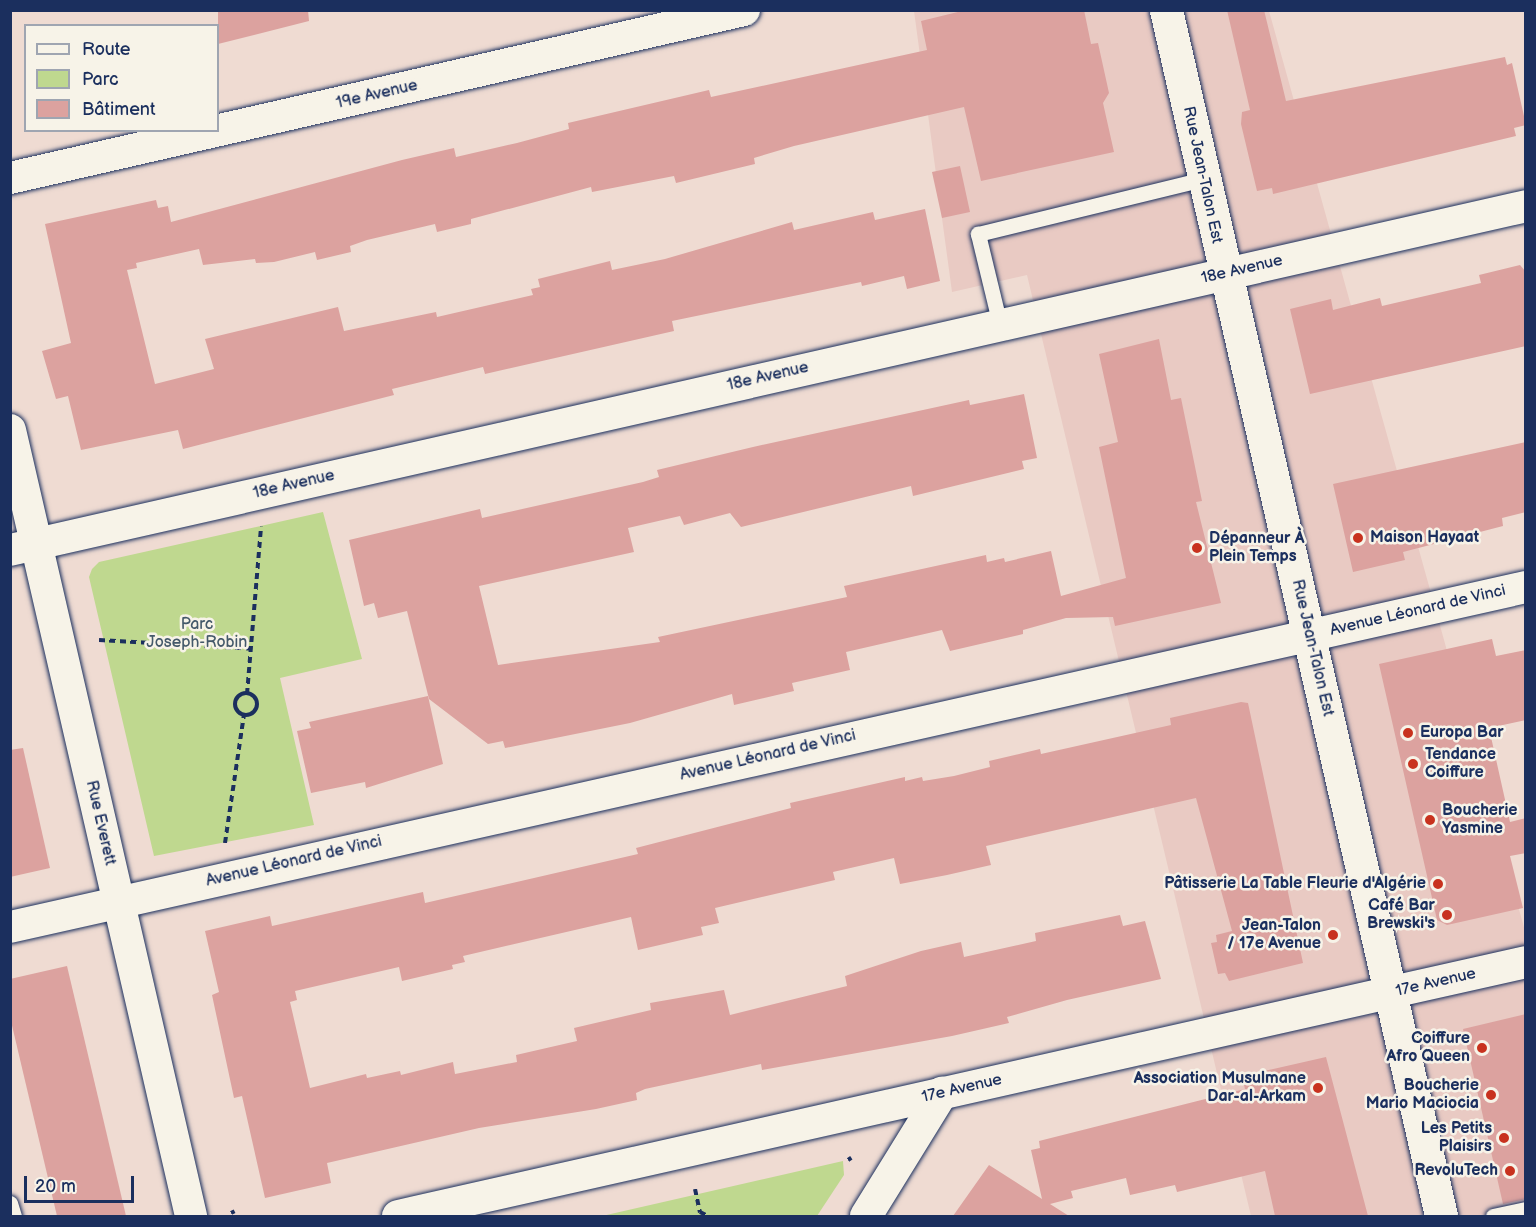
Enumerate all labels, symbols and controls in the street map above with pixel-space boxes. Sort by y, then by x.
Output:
legend [24,24,219,132]
text: Route [82,39,131,60]
text: Parc [82,69,119,90]
street label: 19e Avenue [334,76,420,114]
text: Bâtiment [82,99,156,120]
street label: Rue Jean-Talon Est [1178,104,1226,246]
street label: 18e Avenue [1199,251,1285,289]
street label: 18e Avenue [725,358,811,396]
street label: 18e Avenue [251,466,337,504]
place label: Maison Hayaat [1370,528,1479,548]
place label: Dépanneur À Plein Temps [1209,529,1304,567]
marker: Maison Hayaat [1351,531,1365,545]
marker: Dépanneur À Plein Temps [1190,541,1204,555]
street label: Rue Jean-Talon Est [1287,577,1337,719]
street label: Avenue Léonard de Vinci [1328,581,1508,641]
park label: Parc Joseph-Robin [147,615,247,653]
place label: Europa Bar [1420,723,1504,743]
street label: Avenue Léonard de Vinci [678,726,858,786]
marker: Europa Bar [1401,726,1415,740]
place label: Tendance Coiffure [1425,745,1496,783]
marker: Tendance Coiffure [1406,757,1420,771]
street label: Rue Everett [81,779,119,867]
place label: Boucherie Yasmine [1442,801,1518,839]
marker: Boucherie Yasmine [1423,813,1437,827]
street label: Avenue Léonard de Vinci [204,832,384,892]
place label: Pâtisserie La Table Fleurie d'Algérie [1164,874,1426,894]
marker: Pâtisserie La Table Fleurie d'Algérie [1431,877,1445,891]
place label: Café Bar Brewski's [1367,896,1435,934]
marker: Café Bar Brewski's [1440,908,1454,922]
place label: Jean-Talon / 17e Avenue [1227,916,1321,954]
marker: Jean-Talon / 17e Avenue [1326,928,1340,942]
street label: 17e Avenue [1394,964,1478,1002]
place label: Coiffure Afro Queen [1387,1029,1470,1067]
marker: Coiffure Afro Queen [1475,1041,1489,1055]
place label: Association Musulmane Dar-al-Arkam [1134,1069,1306,1107]
street label: 17e Avenue [920,1070,1004,1108]
place label: Boucherie Mario Maciocia [1366,1076,1479,1114]
marker: Association Musulmane Dar-al-Arkam [1311,1081,1325,1095]
marker: Boucherie Mario Maciocia [1484,1088,1498,1102]
place label: Les Petits Plaisirs [1421,1119,1492,1157]
marker: Les Petits Plaisirs [1497,1131,1511,1145]
place label: RevoluTech [1414,1161,1498,1181]
scale bar [27,1164,136,1202]
marker: RevoluTech [1503,1164,1517,1178]
text: 20 m [35,1176,76,1197]

